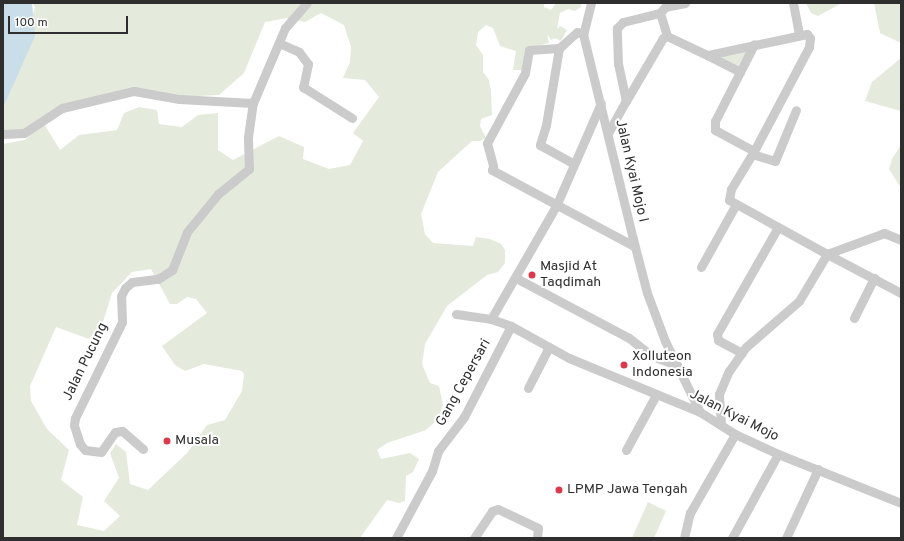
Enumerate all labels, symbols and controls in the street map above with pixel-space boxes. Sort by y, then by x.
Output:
scale bar [10,8,130,34]
text: 100 m [15,15,48,31]
street label: Jalan Kyai Mojo I [611,118,651,224]
place label: Masjid At Taqdimah [540,259,601,292]
marker: Masjid At Taqdimah [527,270,537,280]
street label: Jalan Pucung [60,320,112,404]
street label: Gang Cepersari [433,336,495,430]
place label: Xolluteon Indonesia [632,349,693,382]
marker: Xolluteon Indonesia [619,360,629,370]
street label: Jalan Kyai Mojo [687,386,781,446]
place label: Musala [175,433,219,449]
marker: Musala [162,436,172,446]
place label: LPMP Jawa Tengah [567,482,688,498]
marker: LPMP Jawa Tengah [554,485,564,495]

